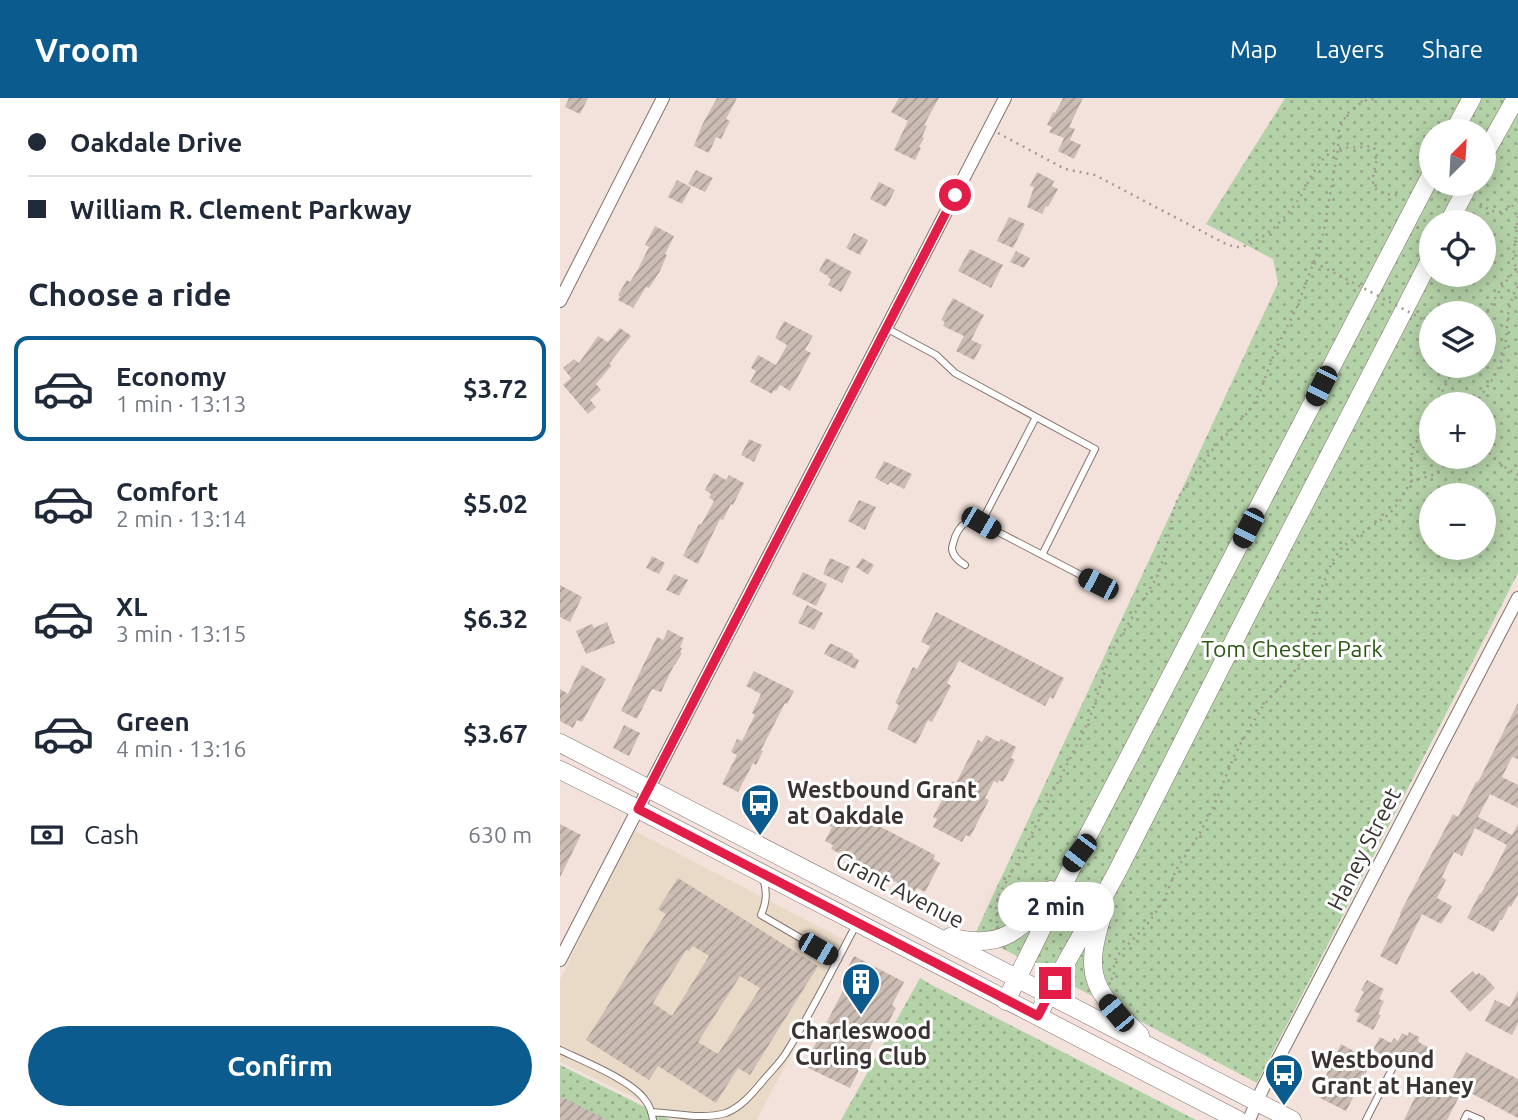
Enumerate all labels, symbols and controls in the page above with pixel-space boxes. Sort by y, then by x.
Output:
text: Vroom [35,31,139,68]
text: Map [1230,36,1277,63]
text: Layers [1315,36,1384,63]
text: Share [1422,36,1483,63]
north arrow [1419,119,1496,196]
map controls [1419,119,1496,560]
text: Oakdale Drive [70,128,242,157]
route start [939,179,971,211]
text: William R. Clement Parkway [70,195,412,224]
button: locate [1419,210,1496,287]
text: Choose a ride [28,276,231,312]
button: layers [1419,301,1496,378]
icon: car [32,357,95,420]
text: Economy [116,362,226,391]
car [1303,363,1340,409]
text: $3.72 [463,374,528,403]
text: 1 min · 13:13 [116,391,247,416]
button: + [1419,392,1496,469]
icon: car [32,472,95,535]
text: Comfort [116,477,219,506]
button: − [1419,483,1496,560]
text: $5.02 [463,489,528,518]
car [958,503,1005,543]
car [1230,505,1267,551]
text: 2 min · 13:14 [116,506,247,531]
car [1075,565,1122,603]
icon: car [32,587,95,650]
text: XL [116,592,147,621]
text: $6.32 [463,604,528,633]
text: 3 min · 13:15 [116,621,247,646]
park label: Tom Chester Park [1201,636,1383,661]
icon: car [32,702,95,765]
text: Green [116,707,190,736]
text: $3.67 [463,719,528,748]
text: 4 min · 13:16 [116,736,247,761]
place label: Westbound Grant at Oakdale [787,777,977,828]
bus stop icon: Westbound Grant at Oakdale [739,782,781,837]
street label: Haney Street [1322,783,1405,914]
icon: cash [28,816,66,854]
text: Cash [84,820,139,849]
text: 630 m [468,822,532,847]
car [1058,830,1101,876]
street label: Grant Avenue [832,846,969,933]
callout: 2 min [997,882,1113,930]
text: 2 min [1027,894,1085,919]
car [795,929,842,969]
building icon: Charleswood Curling Club [840,961,882,1016]
route end [1039,967,1071,999]
car [1095,990,1138,1036]
place label: Charleswood Curling Club [791,1018,931,1069]
button: Confirm [28,1026,532,1106]
place label: Westbound Grant at Haney [1311,1047,1473,1098]
bus stop icon: Westbound Grant at Haney [1263,1052,1305,1107]

